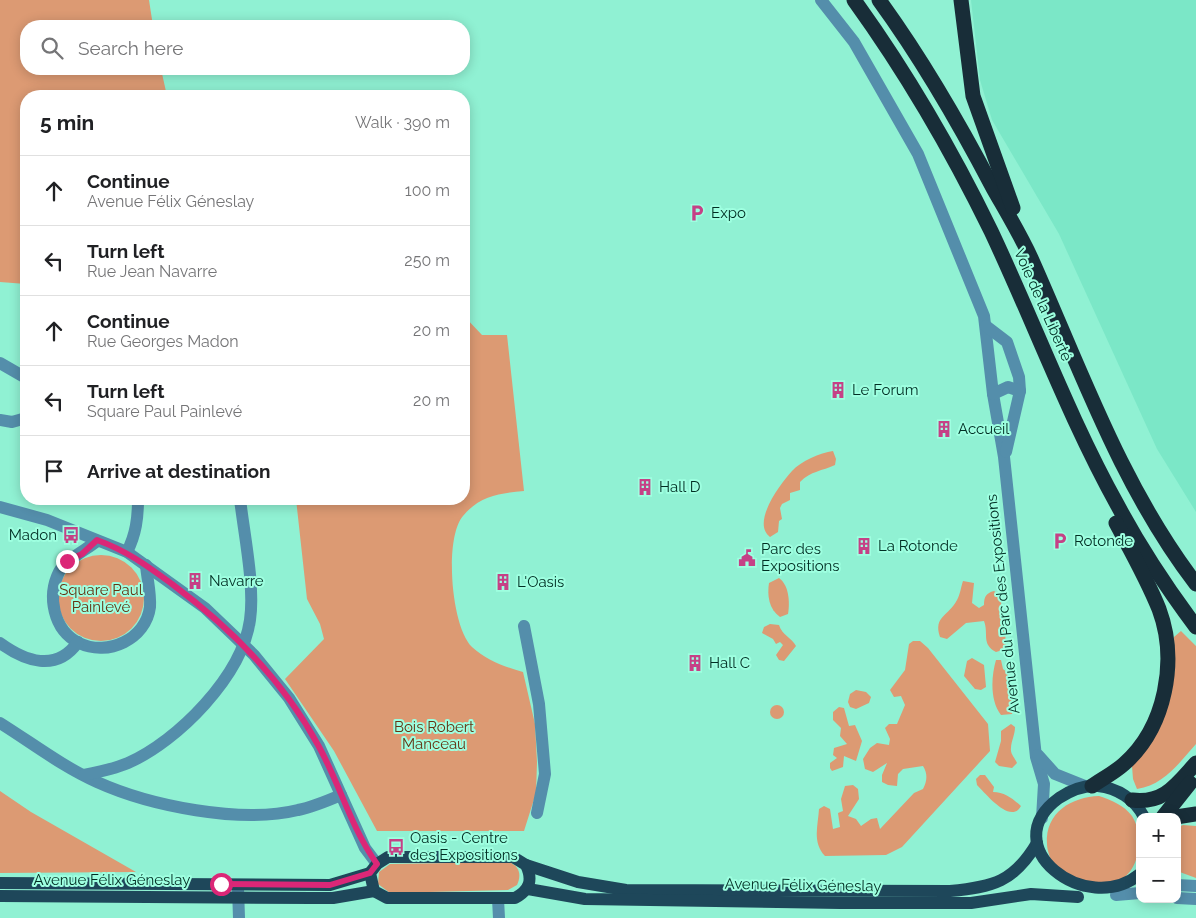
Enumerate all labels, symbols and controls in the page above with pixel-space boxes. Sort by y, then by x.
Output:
search box [20,20,470,75]
icon: search [38,34,66,62]
text: Search here [78,37,184,59]
text: 5 min [40,110,94,135]
text: Walk · 390 m [355,113,450,132]
text: Continue [87,170,170,192]
icon: ahead [40,177,68,205]
text: 100 m [405,181,450,200]
text: Avenue Félix Géneslay [87,192,254,211]
parking icon: Expo [687,203,707,223]
place label: Expo [711,204,746,222]
text: Turn left [87,240,164,262]
street label: Voie de la Liberté [1010,246,1076,364]
icon: left [40,247,68,275]
text: 250 m [404,251,450,270]
text: Rue Jean Navarre [87,262,217,281]
text: Continue [87,310,170,332]
icon: ahead [40,317,68,345]
text: 20 m [413,321,450,340]
text: Rue Georges Madon [87,332,239,351]
text: Turn left [87,380,164,402]
building icon: Le Forum [828,380,848,400]
place label: Le Forum [852,381,918,399]
icon: left [40,387,68,415]
text: 20 m [413,391,450,410]
text: Square Paul Painlevé [87,402,242,421]
building icon: Accueil [934,419,954,439]
place label: Accueil [958,420,1010,438]
icon: arrive [40,457,68,485]
text: Arrive at destination [87,460,271,482]
building icon: Hall D [635,477,655,497]
place label: Hall D [659,478,701,496]
street label: Avenue du Parc des Expositions [983,493,1023,715]
bus stop icon: Madon [61,525,81,545]
place label: Madon [9,526,57,544]
parking icon: Rotonde [1050,531,1070,551]
place label: Rotonde [1074,532,1133,550]
building icon: La Rotonde [854,536,874,556]
place label: La Rotonde [878,537,958,555]
place label: Parc des Expositions [761,540,840,575]
public building icon: Parc des Expositions [737,548,757,568]
route end [56,550,79,573]
building icon: Navarre [185,571,205,591]
place label: Navarre [209,572,264,590]
building icon: L'Oasis [493,572,513,592]
place label: L'Oasis [517,573,564,591]
park label: Square Paul Painlevé [59,581,144,616]
building icon: Hall C [685,653,705,673]
place label: Hall C [709,654,750,672]
park label: Bois Robert Manceau [394,718,474,753]
map controls [1136,813,1181,903]
button: + [1136,813,1181,858]
place label: Oasis - Centre des Expositions [410,829,518,864]
bus stop icon: Oasis - Centre des Expositions [386,837,406,857]
button: − [1136,858,1181,903]
street label: Avenue Félix Géneslay [34,871,190,889]
route start [210,873,233,896]
street label: Avenue Félix Géneslay [724,875,882,895]

